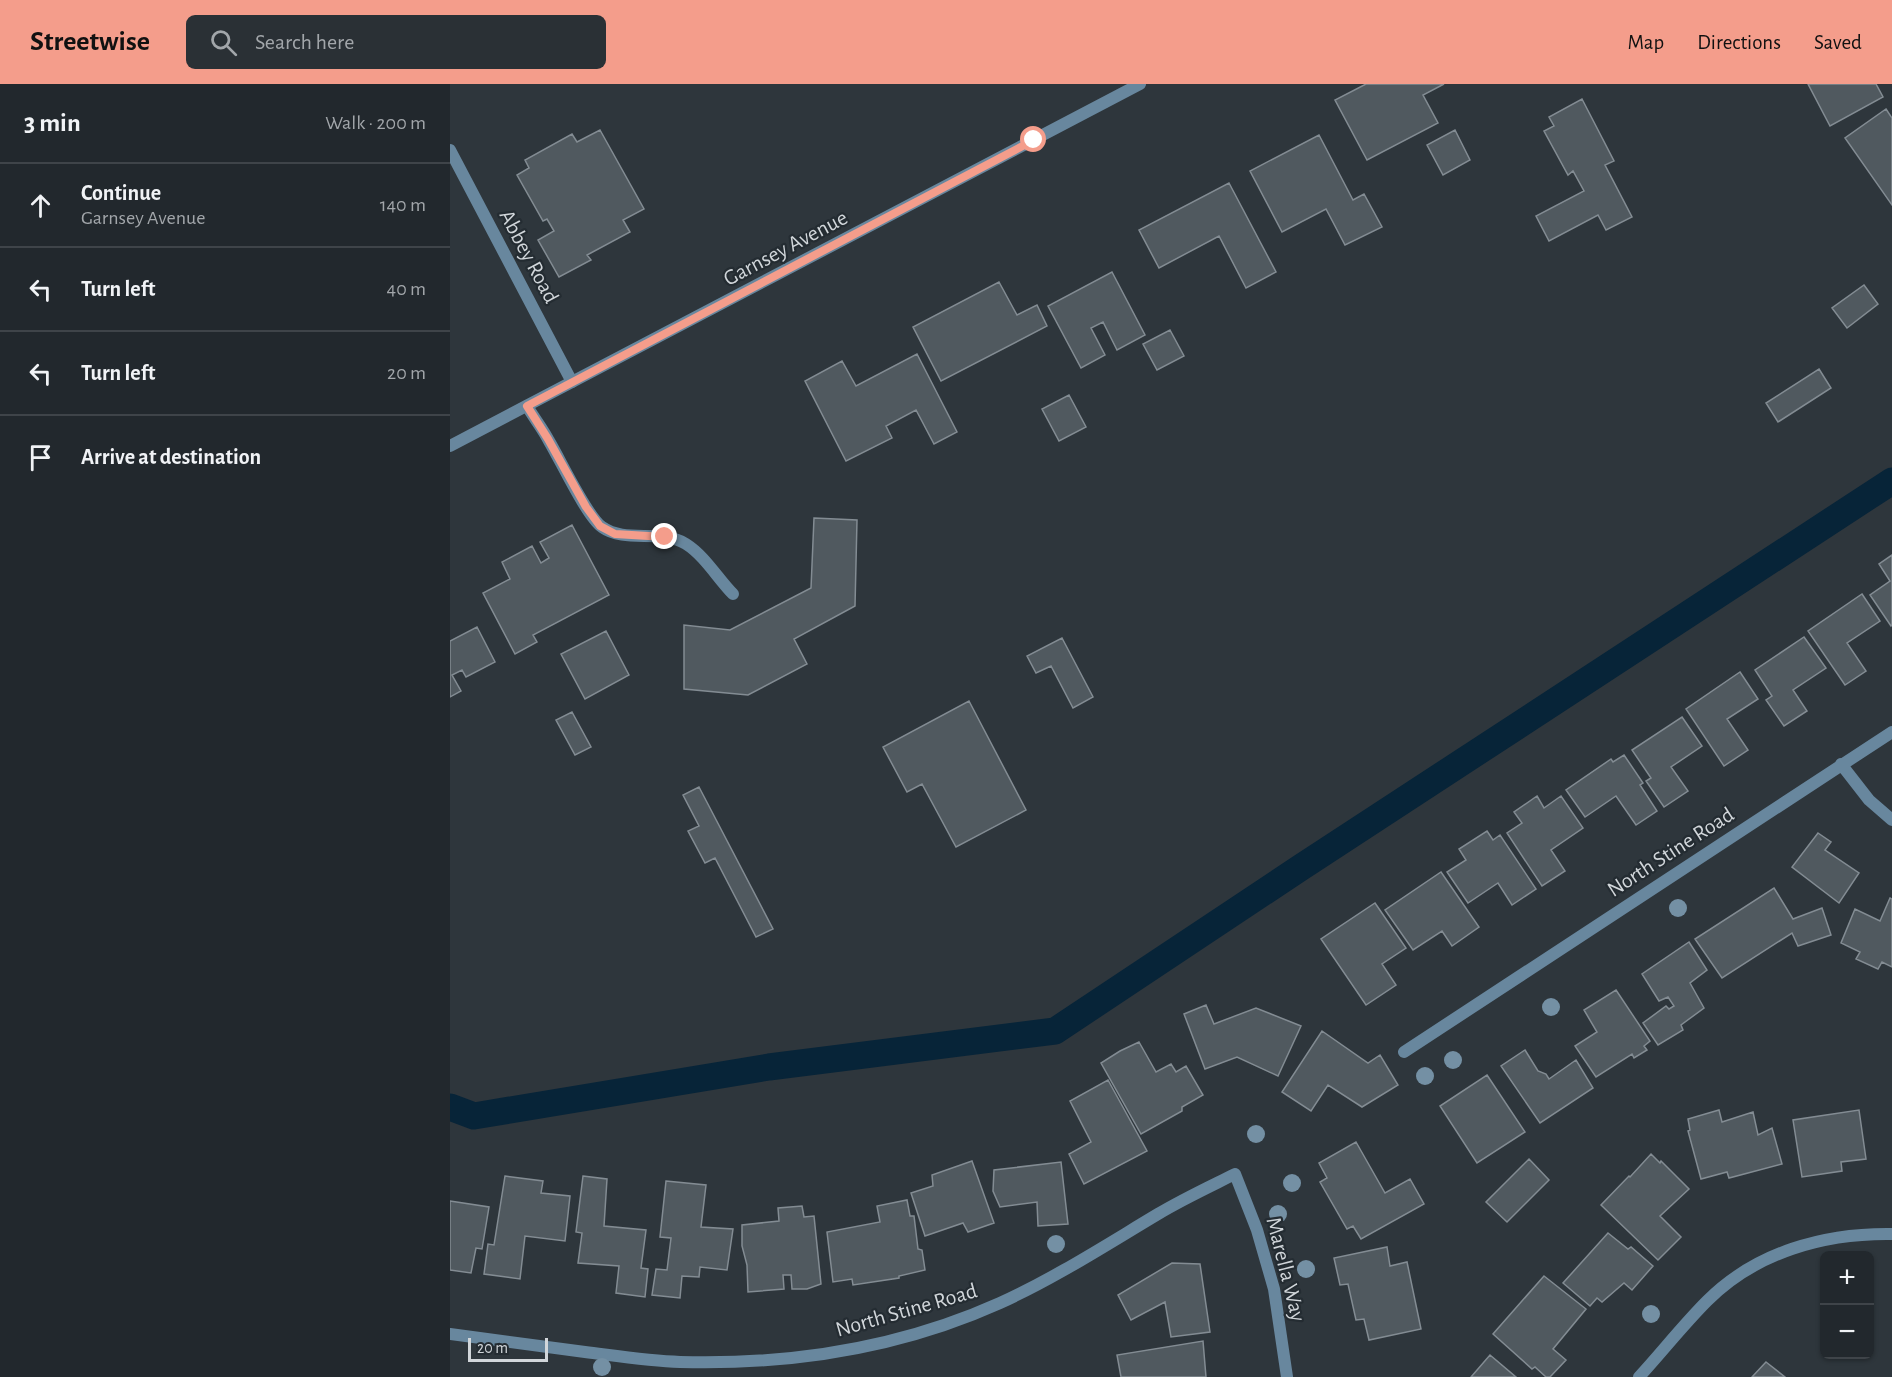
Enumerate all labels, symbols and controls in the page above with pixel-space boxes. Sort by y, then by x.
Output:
search box [186,15,606,69]
icon: search [207,26,240,59]
text: Streetwise [30,28,150,56]
text: Search here [255,31,354,53]
text: Map [1628,32,1664,53]
text: Directions [1697,32,1781,53]
text: Saved [1814,32,1862,53]
text: 3 min [24,110,81,136]
text: Walk · 200 m [325,113,426,133]
route start [1020,126,1046,152]
text: Continue [81,182,161,204]
icon: ahead [24,189,57,222]
text: 140 m [380,195,426,215]
street label: Abbey Road [495,206,563,307]
street label: Garnsey Avenue [720,206,851,290]
text: Garnsey Avenue [81,208,205,228]
icon: left [24,273,57,306]
text: Turn left [81,278,155,300]
text: 40 m [387,279,426,299]
icon: left [24,357,57,390]
text: Turn left [81,362,155,384]
text: 20 m [387,363,426,383]
icon: arrive [24,441,57,474]
text: Arrive at destination [81,446,261,468]
route end [651,523,677,549]
street label: North Stine Road [1603,803,1738,901]
street label: Marella Way [1262,1215,1310,1324]
map controls [1820,1251,1874,1359]
button: + [1820,1251,1874,1305]
street label: North Stine Road [833,1279,979,1341]
button: − [1820,1305,1874,1359]
scale bar [468,1335,548,1362]
text: 20 m [477,1340,508,1356]

